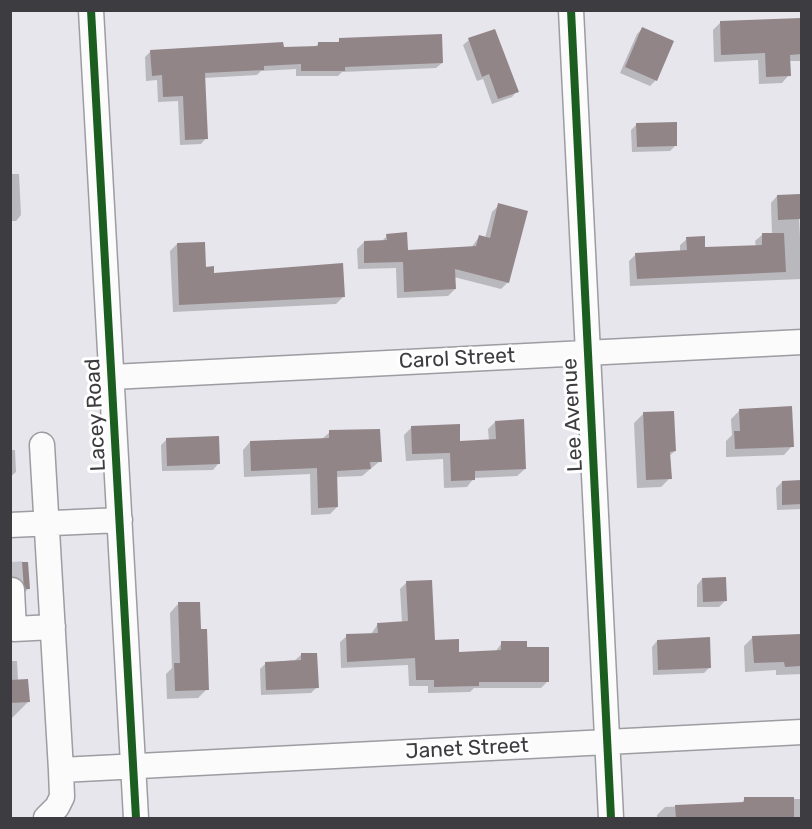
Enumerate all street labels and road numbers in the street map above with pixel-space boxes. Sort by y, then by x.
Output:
street label: Carol Street [398,343,516,375]
street label: Lacey Road [80,358,112,472]
street label: Lee Avenue [557,358,589,472]
street label: Janet Street [405,733,529,765]

